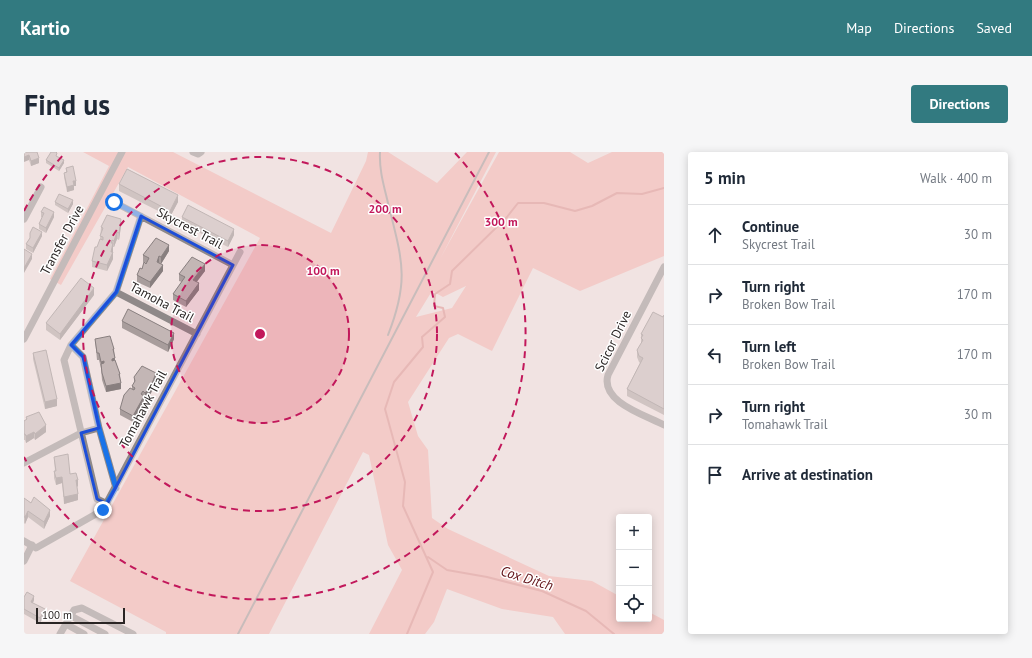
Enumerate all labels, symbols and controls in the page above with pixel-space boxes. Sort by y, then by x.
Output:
text: Kartio [20,16,70,40]
text: Map [846,19,872,37]
text: Directions [894,19,954,37]
text: Saved [976,19,1012,37]
button: Directions [911,85,1008,123]
text: Find us [24,86,110,123]
text: 5 min [704,167,745,189]
text: Walk · 400 m [920,170,992,187]
route start [105,193,123,211]
text: 200 m [368,201,402,216]
street label: Transfer Drive [36,202,88,278]
street label: Skycrest Trail [154,203,226,253]
text: 300 m [484,214,518,229]
text: Continue [742,217,799,236]
icon: ahead [704,224,726,246]
text: 30 m [964,226,992,243]
text: Skycrest Trail [742,236,815,253]
text: 100 m [306,263,340,278]
text: Turn right [742,277,805,296]
street label: Tamoha Trail [127,278,197,326]
icon: right [704,284,726,306]
text: 170 m [957,286,992,303]
text: Broken Bow Trail [742,296,835,313]
street label: Scicor Drive [591,308,635,374]
centre of rings [253,327,267,341]
text: Turn left [742,337,796,356]
icon: left [704,344,726,366]
text: 170 m [957,346,992,363]
text: Broken Bow Trail [742,356,835,373]
street label: Tomahawk Trail [115,367,171,451]
text: Turn right [742,397,805,416]
icon: right [704,404,726,426]
text: 30 m [964,406,992,423]
text: Tomahawk Trail [742,416,828,433]
icon: arrive [704,464,726,486]
text: Arrive at destination [742,465,873,484]
route end [94,501,112,519]
map controls [616,514,652,622]
button: + [616,514,652,550]
button: − [616,550,652,586]
water label: Cox Ditch [499,562,555,594]
button: locate [616,586,652,622]
scale bar [36,606,125,625]
text: 100 m [42,608,72,622]

